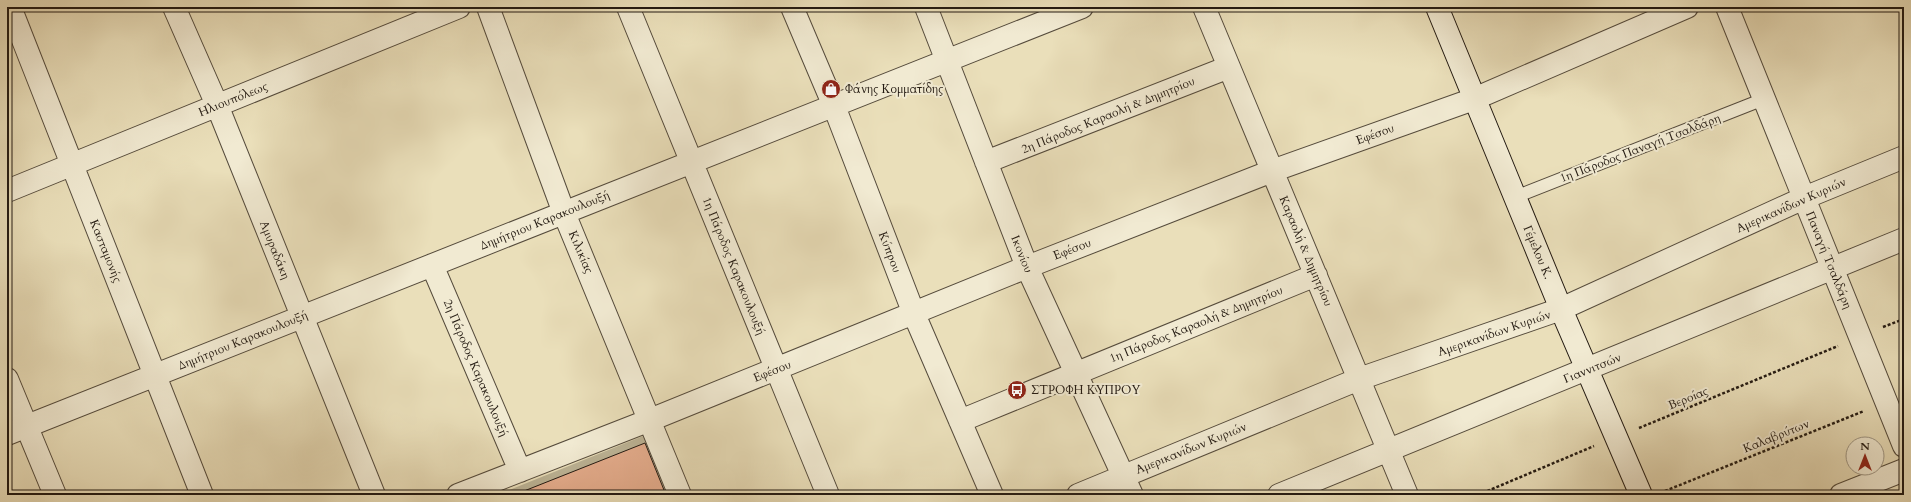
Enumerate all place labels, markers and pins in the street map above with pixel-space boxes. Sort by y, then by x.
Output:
shop icon: Φάνης Κομματίδης [820,78,842,100]
place label: Φάνης Κομματίδης [845,81,943,97]
bus stop icon: ΣΤΡΟΦΗ ΚΥΠΡΟΥ [1006,379,1028,401]
place label: ΣΤΡΟΦΗ ΚΥΠΡΟΥ [1031,382,1140,398]

